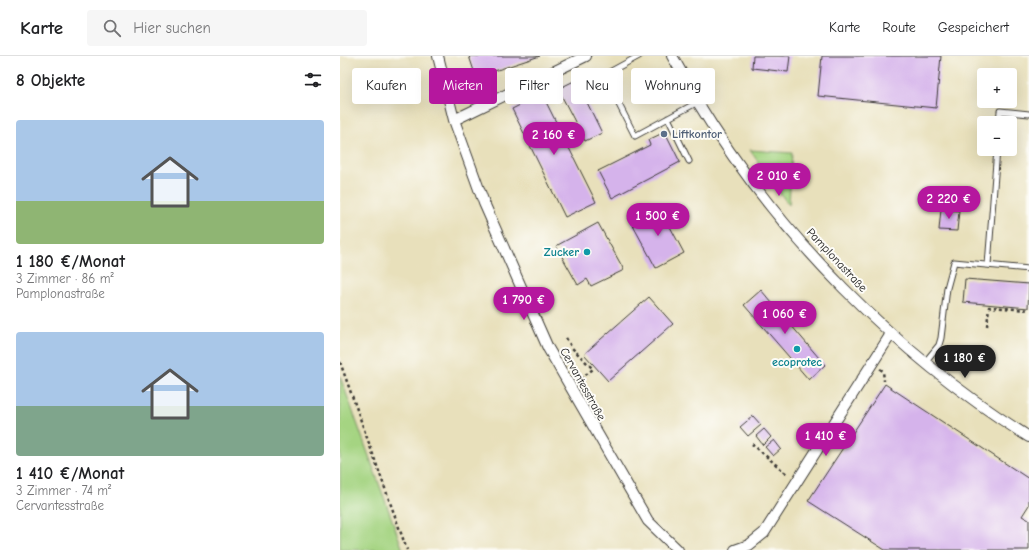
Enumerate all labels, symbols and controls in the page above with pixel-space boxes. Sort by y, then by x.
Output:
search box [87,10,367,46]
text: Karte [20,17,63,39]
icon: search [101,17,123,39]
text: Hier suchen [133,19,211,37]
text: Karte [829,19,860,36]
text: Route [882,19,916,36]
text: Gespeichert [938,19,1009,36]
chip: Kaufen [352,68,421,104]
chip: Mieten [429,68,497,104]
chip: Filter [505,68,563,104]
chip: Neu [571,68,623,104]
chip: Wohnung [631,68,715,104]
map controls [977,68,1017,156]
button: + [977,68,1017,108]
icon: filters [302,69,324,91]
text: 8 Objekte [16,71,85,90]
button: − [977,116,1017,156]
pin: 2 160 € [517,122,591,156]
text: 2 160 € [532,127,576,142]
place label: Liftkontor [672,127,722,141]
marker: Liftkontor [659,129,669,139]
icon: home [134,146,206,218]
pin: 2 010 € [742,163,816,197]
text: 2 010 € [757,168,801,183]
pin: 2 220 € [912,186,986,220]
text: 2 220 € [926,191,972,206]
pin: 1 500 € [621,203,695,237]
text: 1 500 € [635,208,681,223]
street label: Pamplonastraße [804,225,870,295]
place label: Zucker [544,245,579,259]
marker: Zucker [582,247,592,257]
text: 1 180 €/Monat [16,252,125,271]
text: 3 Zimmer · 86 m² [16,271,114,286]
text: Pamplonastraße [16,286,105,301]
pin: 1 790 € [487,287,561,321]
text: 1 790 € [502,292,546,307]
pin: 1 060 € [748,301,822,335]
text: 1 060 € [763,306,808,321]
marker: ecoprotec [792,344,802,354]
street label: Cervantesstraße [557,345,609,423]
pin: 1 180 € [928,345,1002,379]
text: 1 180 € [944,350,986,365]
place label: ecoprotec [772,355,822,369]
icon: home [134,358,206,430]
pin: 1 410 € [789,423,863,457]
text: 1 410 € [805,428,847,443]
text: 1 410 €/Monat [16,464,124,483]
text: 3 Zimmer · 74 m² [16,483,111,498]
text: Cervantesstraße [16,498,104,513]

